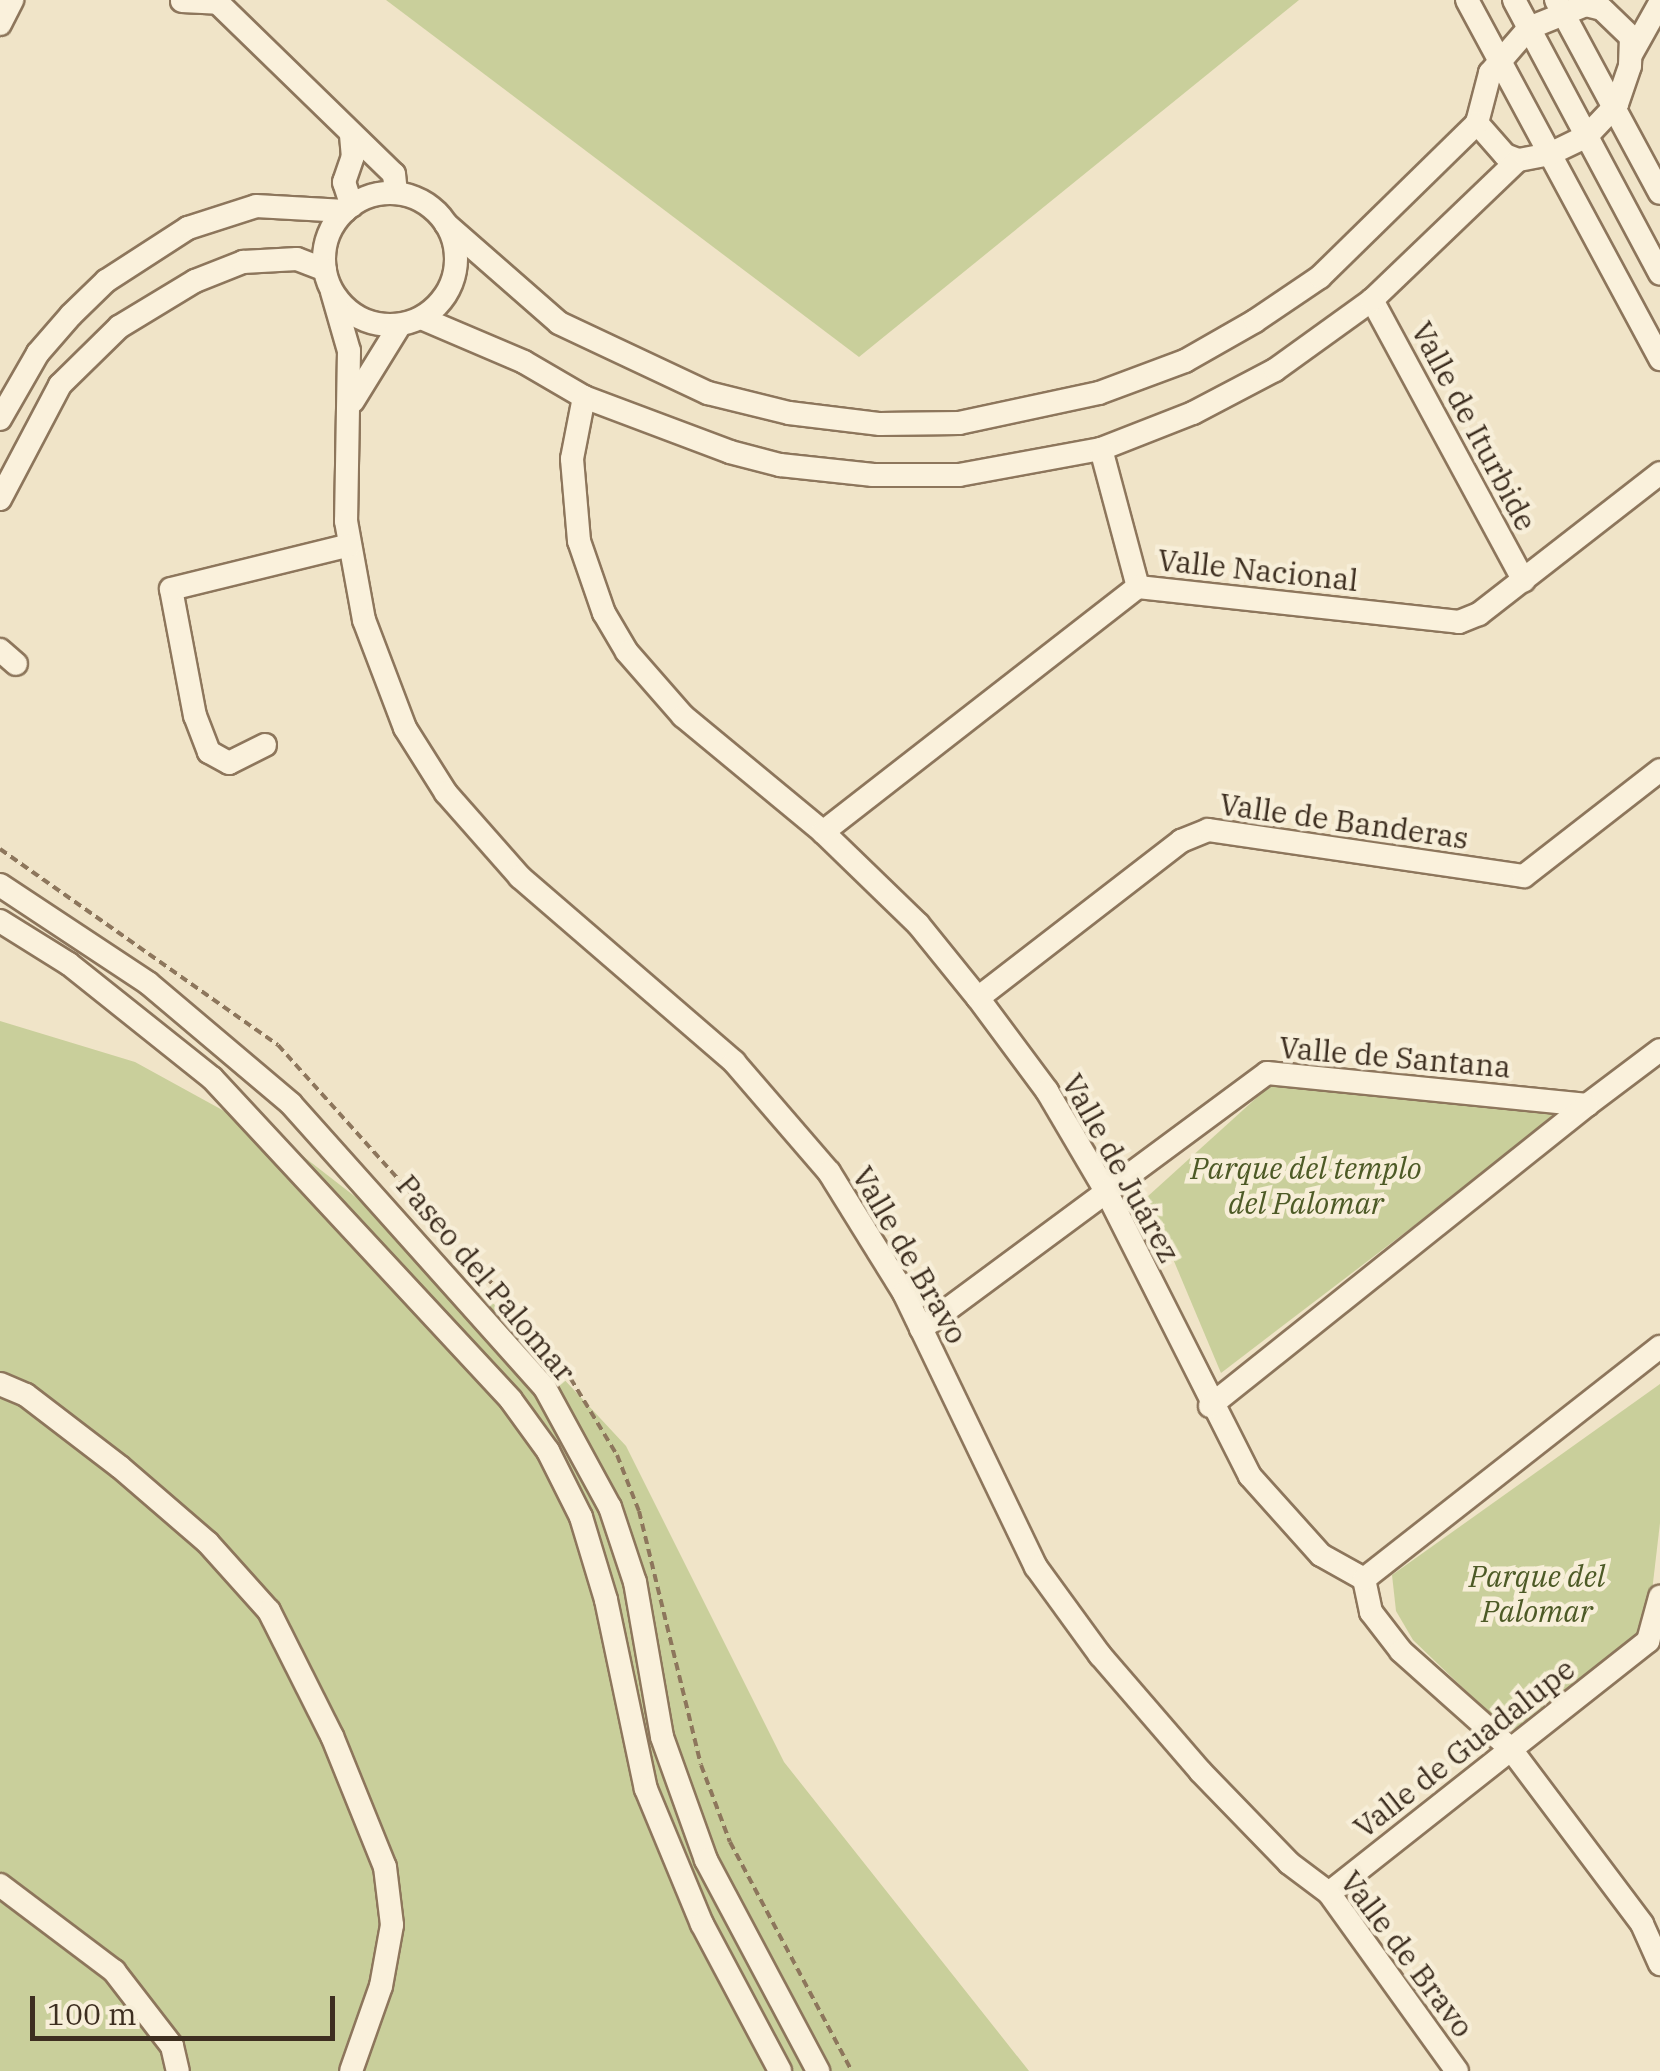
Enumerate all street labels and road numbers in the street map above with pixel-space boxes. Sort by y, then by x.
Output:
street label: Valle de Iturbide [1404,315,1544,537]
street label: Valle Nacional [1156,542,1360,598]
street label: Valle de Banderas [1217,786,1471,856]
street label: Valle de Santana [1278,1029,1512,1085]
street label: Valle de Juárez [1054,1068,1188,1268]
street label: Valle de Bravo [845,1160,975,1350]
street label: Paseo del Palomar [389,1167,583,1389]
street label: Valle de Guadalupe [1346,1651,1582,1845]
street label: Valle de Bravo [1333,1864,1481,2044]

